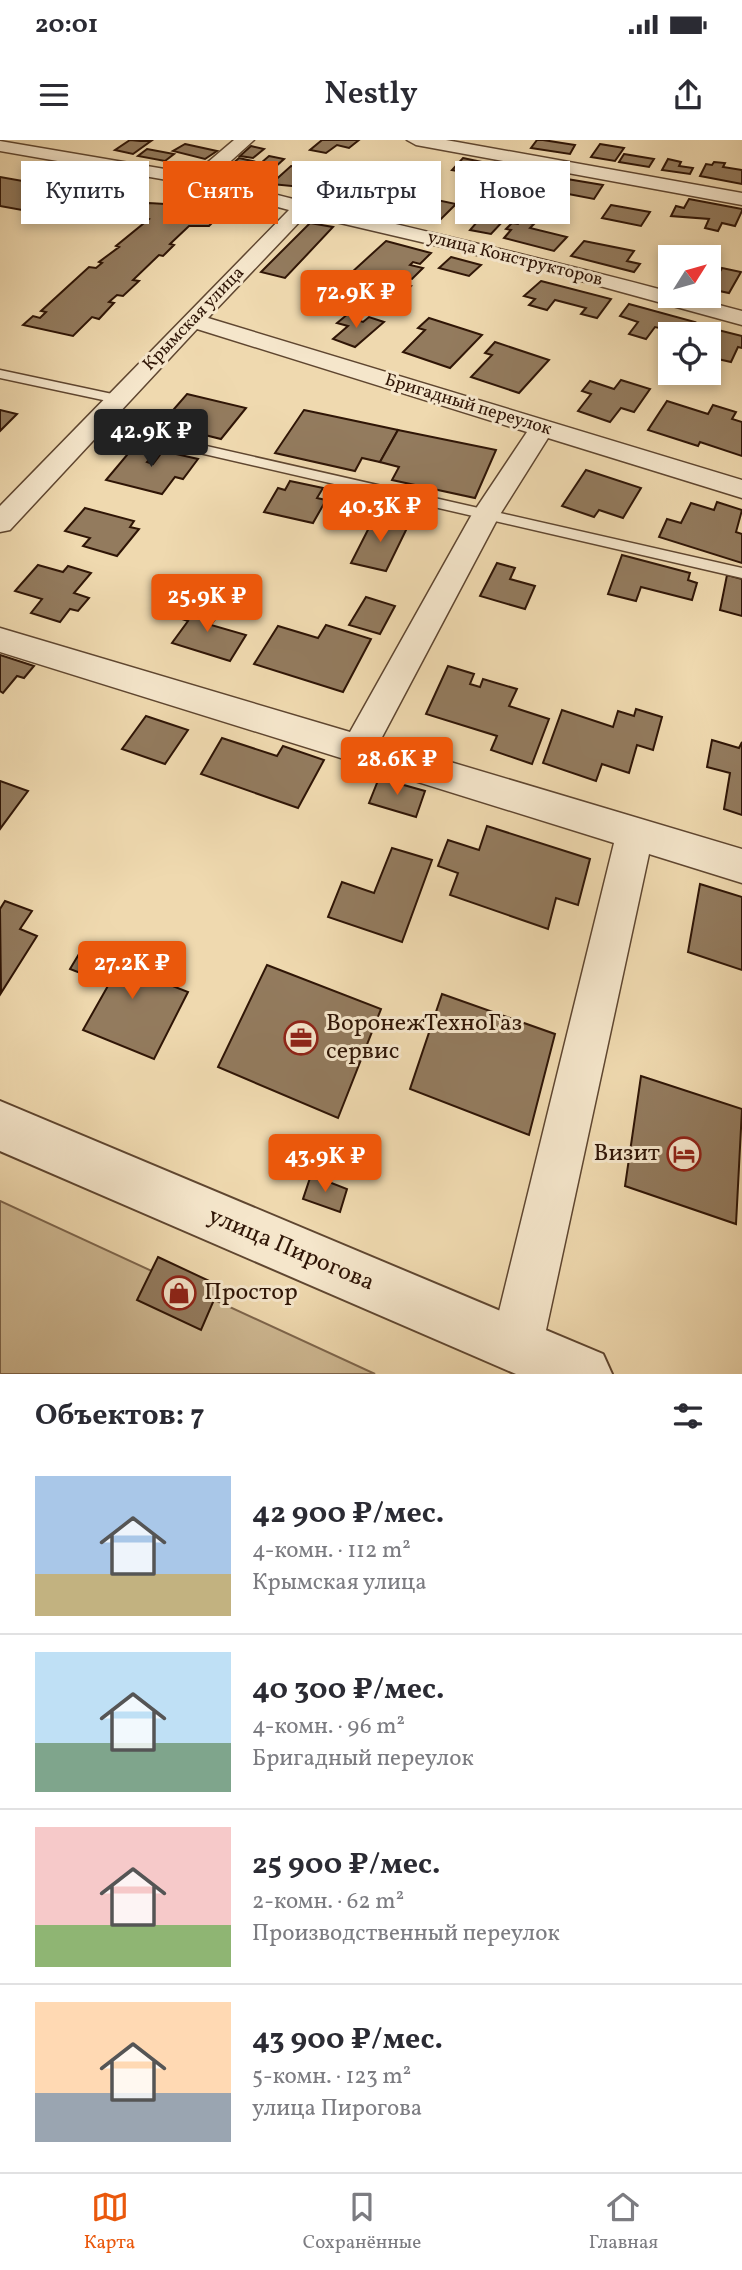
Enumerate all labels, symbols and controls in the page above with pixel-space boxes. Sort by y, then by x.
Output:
text: 20:01 [35,7,98,43]
text: Nestly [324,73,418,117]
icon: menu [35,76,73,114]
icon: share [669,76,707,114]
chip: Купить [21,161,149,224]
chip: Снять [163,161,278,224]
chip: Фильтры [292,161,441,224]
chip: Новое [455,161,570,224]
street label: улица Конструкторов [425,225,605,293]
north arrow [658,245,721,308]
map controls [658,245,721,385]
street label: Крымская улица [138,261,250,377]
pin: 72.9K ₽ [291,270,421,330]
text: 72.9K ₽ [317,277,396,309]
button: locate [658,322,721,385]
street label: Бригадный переулок [381,368,555,442]
pin: 42.9K ₽ [86,410,216,469]
text: 42.9K ₽ [110,416,192,448]
pin: 40.3K ₽ [315,484,445,544]
text: 40.3K ₽ [339,491,421,523]
pin: 25.9K ₽ [142,574,272,634]
text: 25.9K ₽ [167,581,247,613]
pin: 28.6K ₽ [332,738,462,797]
text: 28.6K ₽ [357,744,437,776]
pin: 27.2K ₽ [67,942,197,1001]
text: 27.2K ₽ [94,948,170,980]
place label: ВоронежТехноГаз сервис [326,1007,522,1069]
office icon: ВоронежТехноГаз сервис [282,1019,320,1057]
pin: 43.9K ₽ [260,1135,390,1194]
hotel icon: Визит [665,1135,703,1173]
place label: Визит [594,1137,660,1171]
text: 43.9K ₽ [284,1141,366,1173]
street label: улица Пирогова [203,1200,379,1300]
shop icon: Простор [160,1274,198,1312]
place label: Простор [204,1276,298,1310]
text: Объектов: 7 [35,1395,205,1437]
icon: filters [669,1397,707,1435]
text: 42 900 ₽/мес. [252,1493,444,1535]
icon: home [91,1504,175,1588]
text: 4-комн. · 112 m² [252,1535,411,1567]
text: Крымская улица [252,1567,427,1599]
text: 40 300 ₽/мес. [252,1669,445,1711]
icon: home [91,1680,175,1764]
text: 4-комн. · 96 m² [252,1711,405,1743]
text: Бригадный переулок [252,1743,474,1775]
text: 25 900 ₽/мес. [252,1844,441,1886]
icon: home [91,1855,175,1939]
text: 2-комн. · 62 m² [252,1886,404,1918]
text: Производственный переулок [252,1918,560,1950]
text: 43 900 ₽/мес. [252,2019,443,2061]
icon: home [91,2030,175,2114]
text: 5-комн. · 123 m² [252,2061,411,2093]
text: улица Пирогова [252,2093,422,2125]
tab: Карта [84,2188,135,2256]
tab: Сохранённые [303,2188,421,2256]
tab: Главная [589,2188,658,2256]

